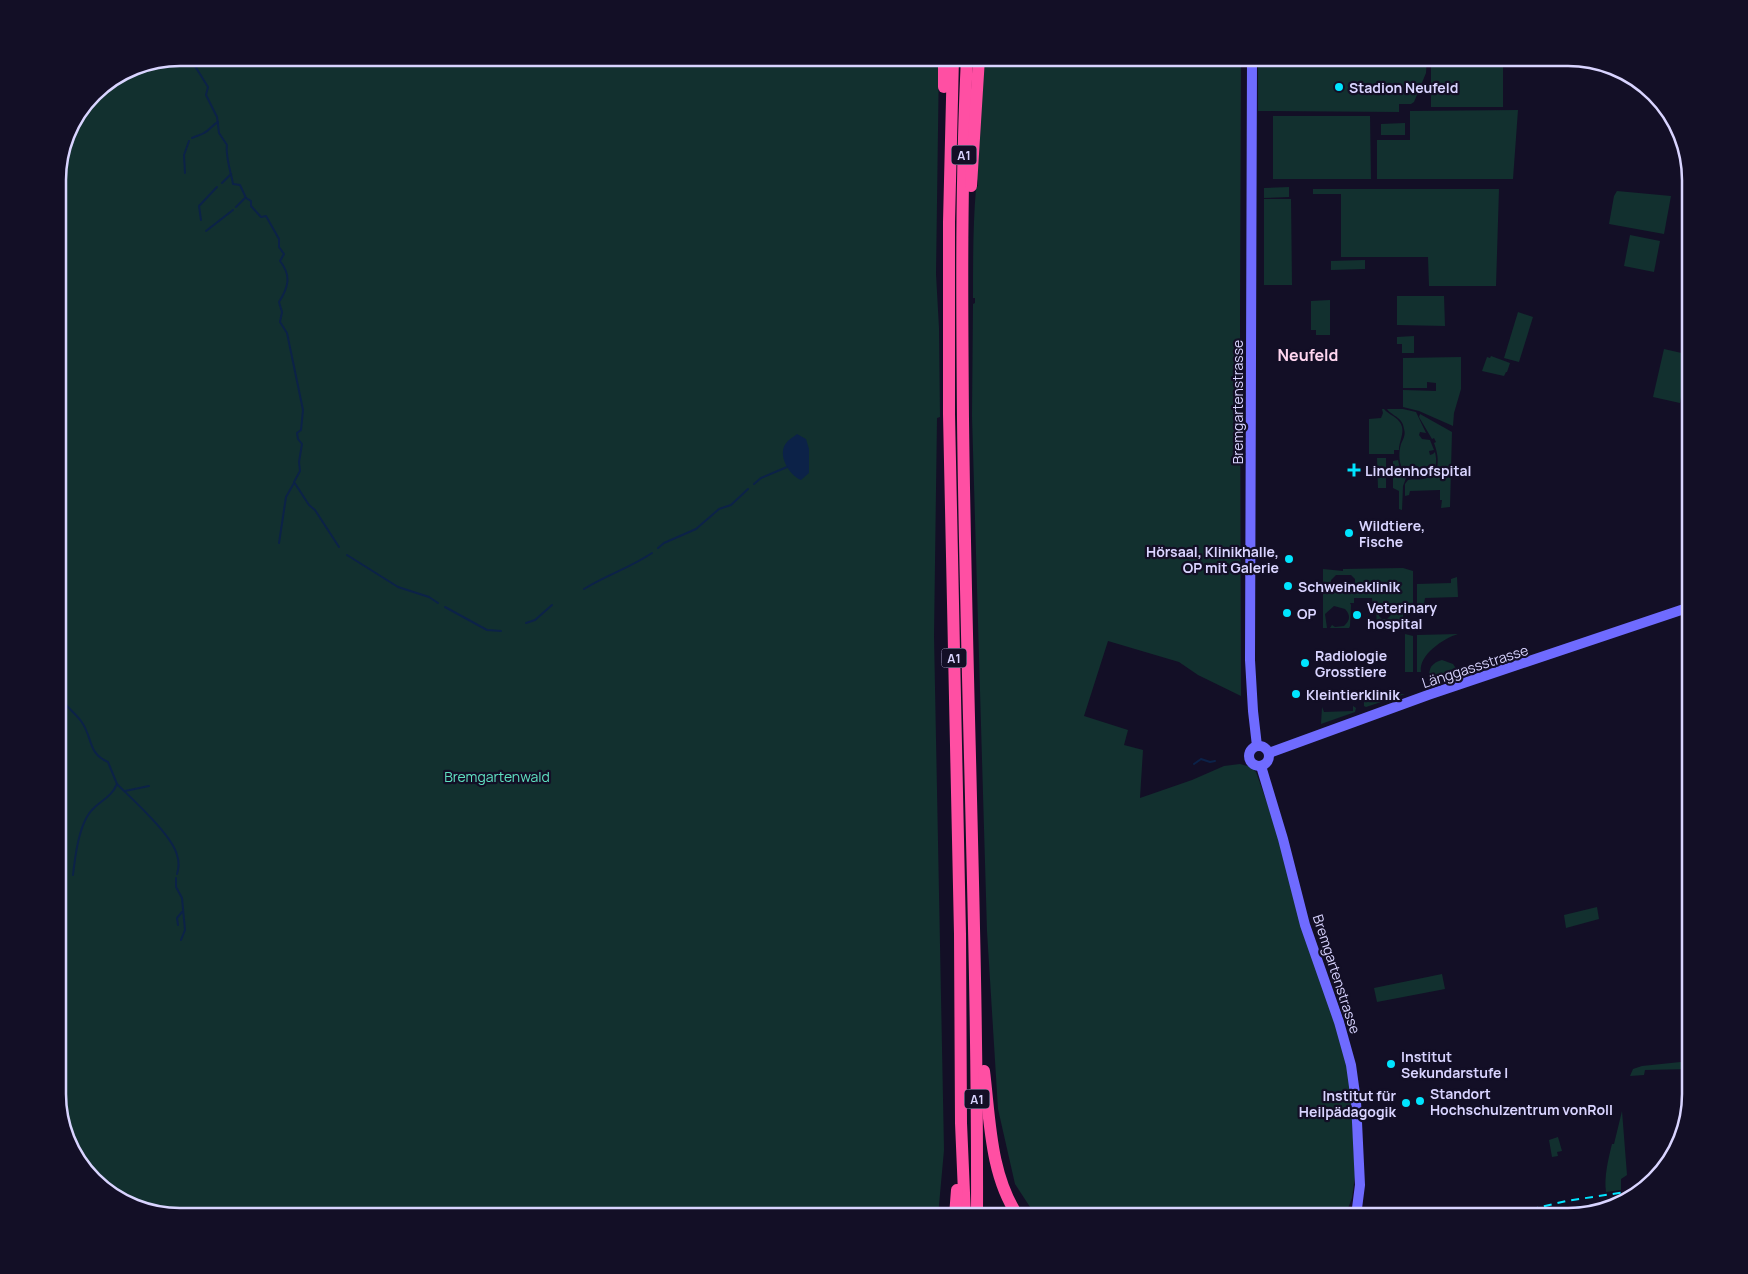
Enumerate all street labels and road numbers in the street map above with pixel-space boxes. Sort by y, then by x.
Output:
road number: A1 [952,146,976,164]
street label: Bremgartenstrasse [1228,340,1247,464]
street label: Länggassstrasse [1419,640,1531,692]
road number: A1 [942,648,966,668]
street label: Bremgartenstrasse [1309,912,1365,1036]
road number: A1 [964,1090,990,1108]

